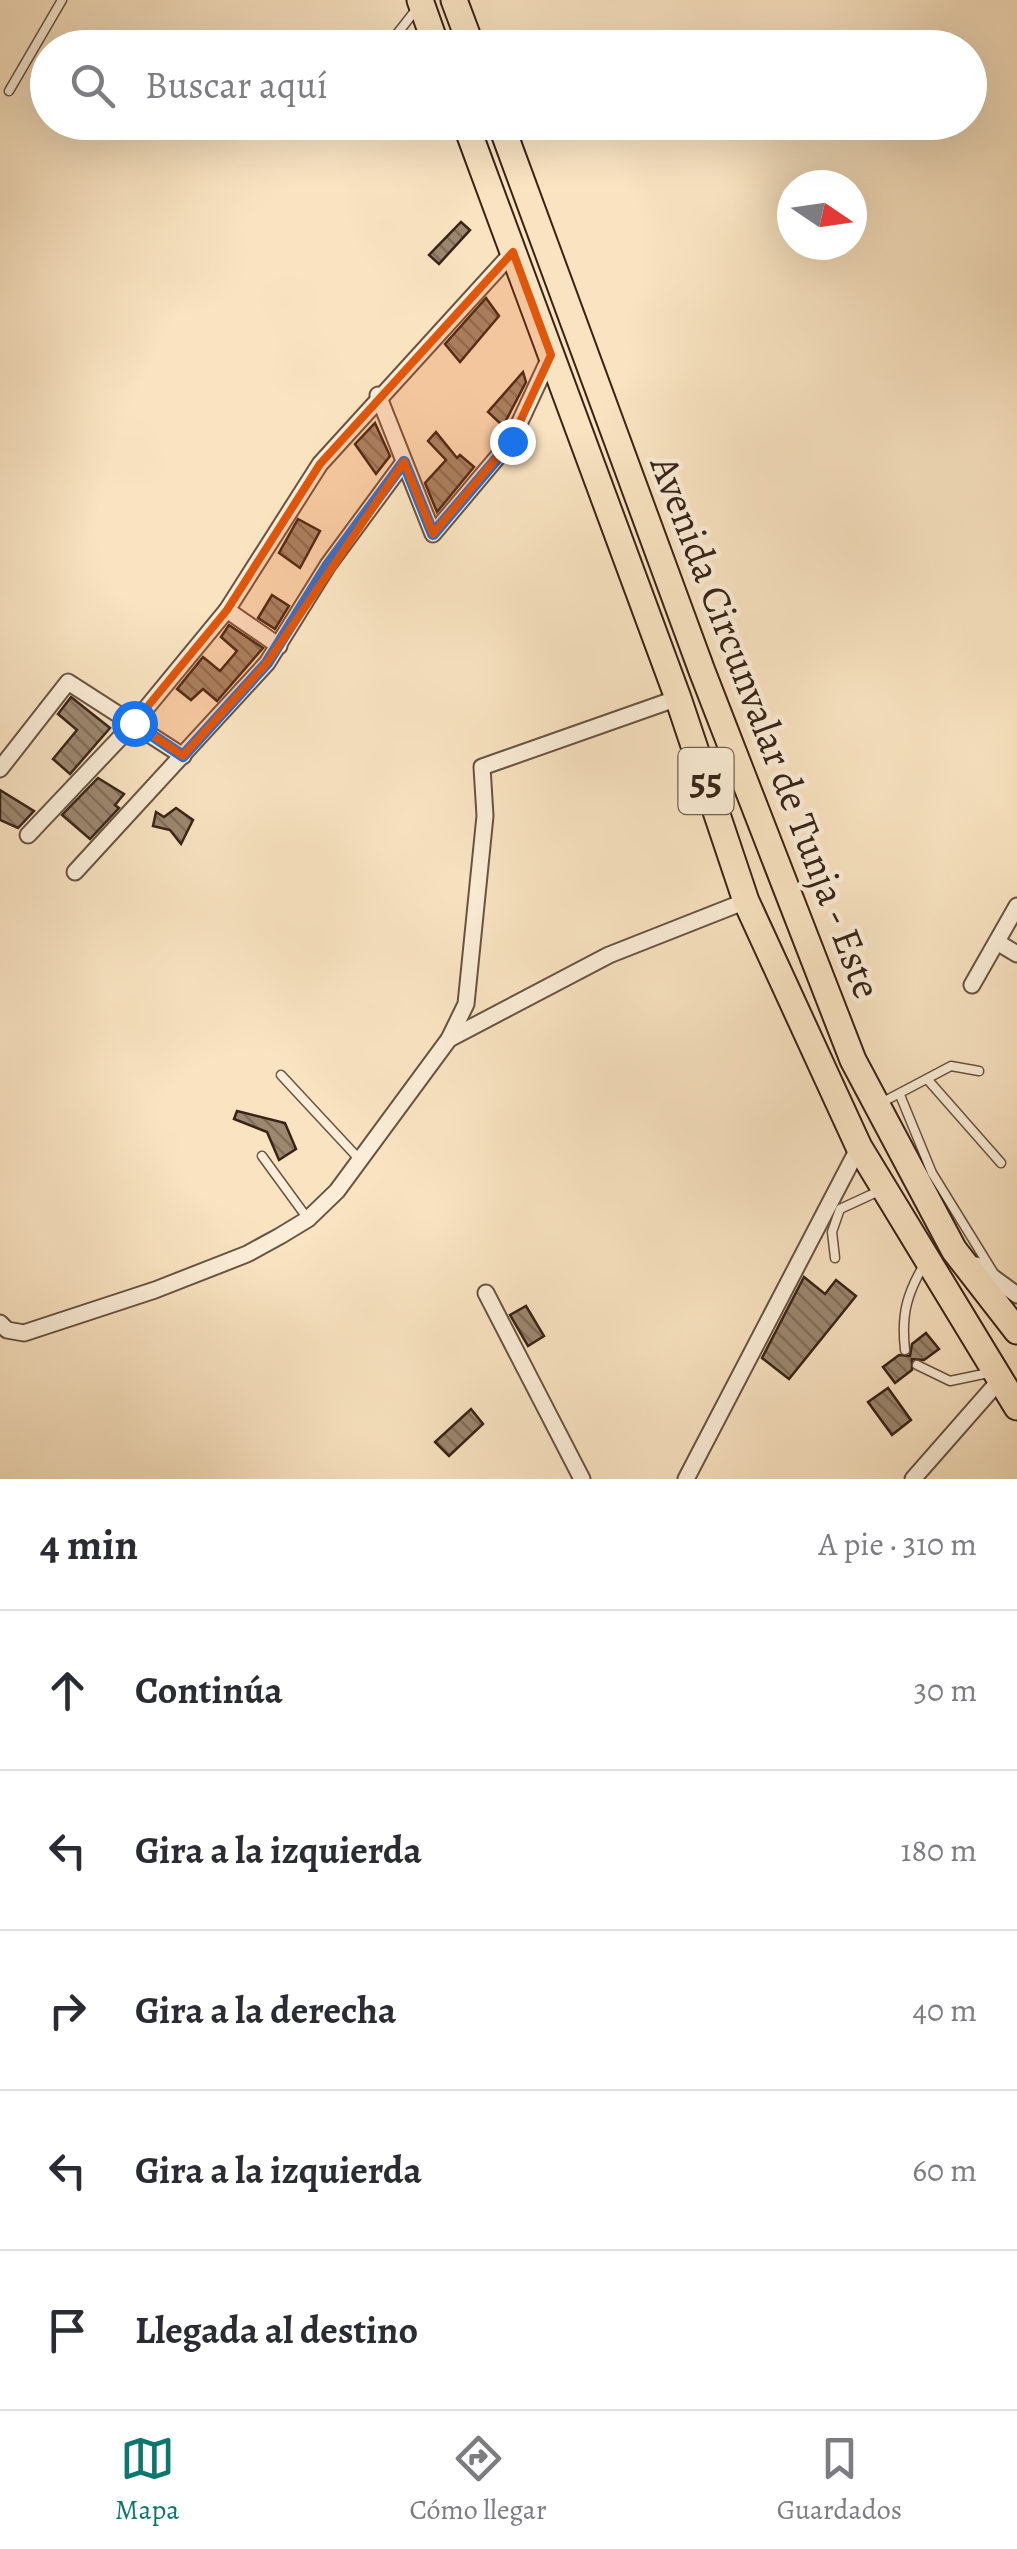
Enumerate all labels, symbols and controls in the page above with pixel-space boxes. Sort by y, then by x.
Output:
search box [30,30,987,140]
icon: search [65,58,120,113]
text: Buscar aquí [145,59,328,111]
north arrow [777,170,867,260]
route end [490,419,536,465]
street label: Avenida Circunvalar de Tunja - Este [637,447,895,1006]
route start [112,701,158,747]
road number: 55 [678,748,734,814]
text: 4 min [40,1516,138,1573]
text: A pie · 310 m [818,1522,977,1566]
icon: ahead [40,1663,95,1718]
text: Continúa [135,1664,283,1716]
text: 30 m [914,1668,977,1712]
icon: left [40,1823,95,1878]
text: Gira a la izquierda [135,1824,422,1876]
text: 180 m [901,1828,977,1872]
icon: right [40,1983,95,2038]
text: Gira a la derecha [135,1984,396,2036]
text: 40 m [912,1988,977,2032]
icon: left [40,2143,95,2198]
text: Gira a la izquierda [135,2144,422,2196]
text: 60 m [912,2148,977,2192]
icon: arrive [40,2303,95,2358]
text: Llegada al destino [135,2304,418,2356]
tab: Mapa [115,2431,179,2529]
tab: Cómo llegar [410,2431,547,2529]
tab: Guardados [777,2431,902,2529]

